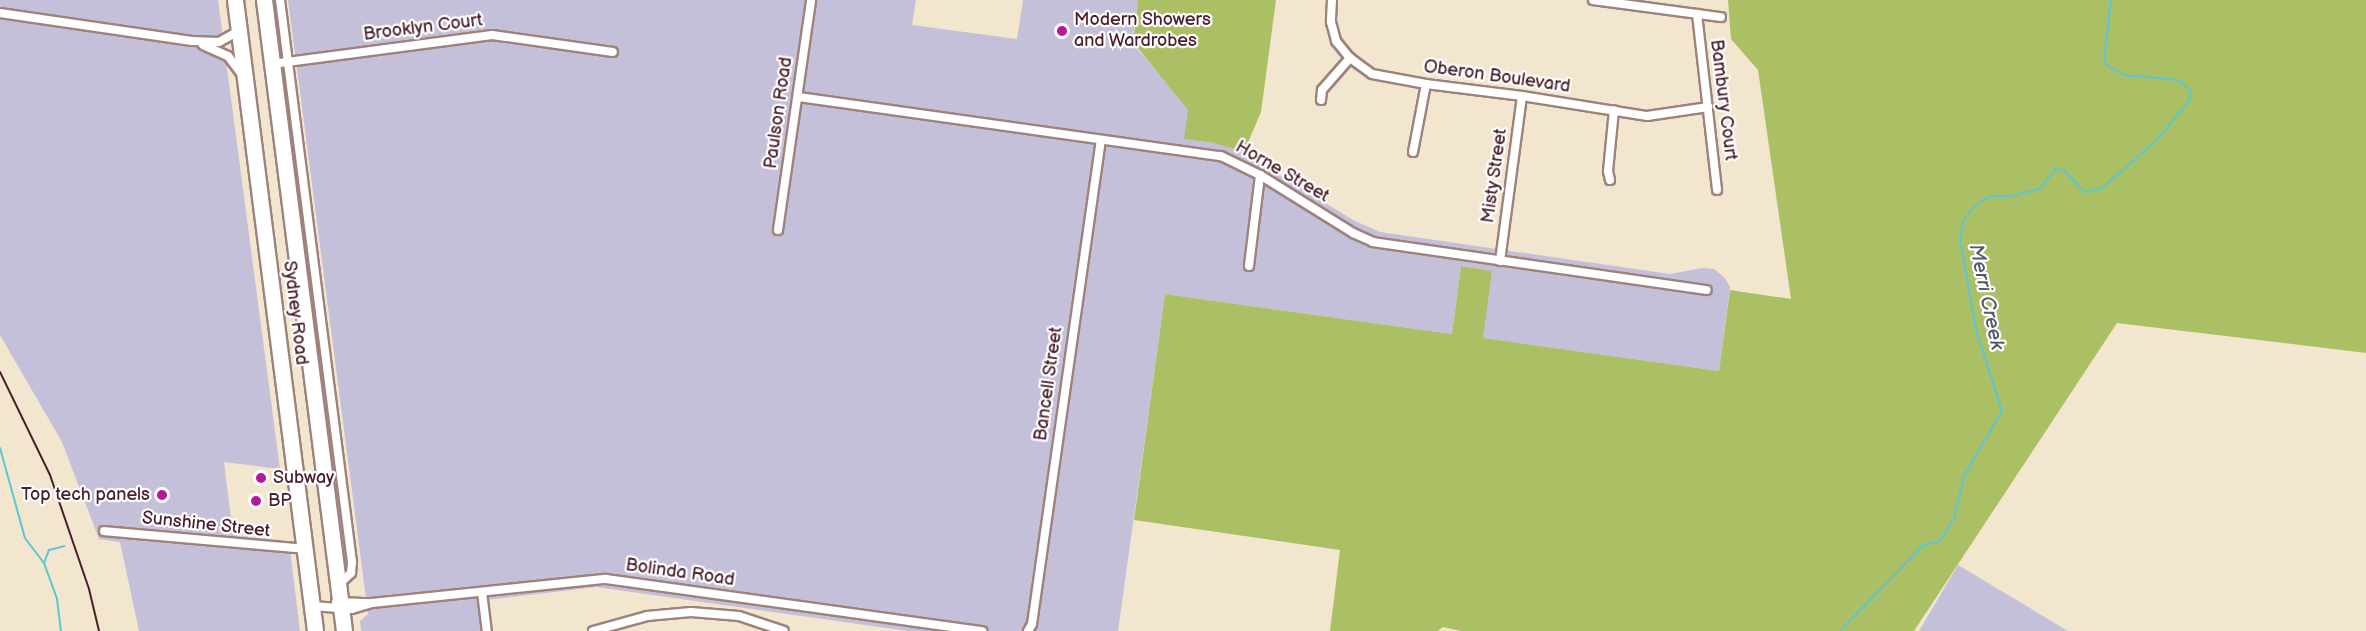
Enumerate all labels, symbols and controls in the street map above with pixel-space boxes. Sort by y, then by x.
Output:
street label: Brooklyn Court [362,10,484,46]
place label: Modern Showers and Wardrobes [1074,10,1211,52]
marker: Modern Showers and Wardrobes [1055,24,1069,38]
street label: Bambury Court [1705,38,1741,162]
street label: Paulson Road [760,56,798,170]
street label: Oberon Boulevard [1422,56,1572,98]
street label: Misty Street [1478,127,1512,225]
street label: Horne Street [1231,136,1333,208]
water label: Merri Creek [1963,242,2009,352]
street label: Sydney Road [278,259,312,367]
street label: Bancell Street [1030,325,1068,443]
place label: Subway [273,467,334,489]
marker: Subway [254,471,268,485]
place label: Top tech panels [21,484,150,506]
marker: Top tech panels [155,488,169,502]
place label: BP [268,490,292,512]
marker: BP [249,494,263,508]
street label: Sunshine Street [141,508,271,542]
street label: Bolinda Road [624,555,736,591]

